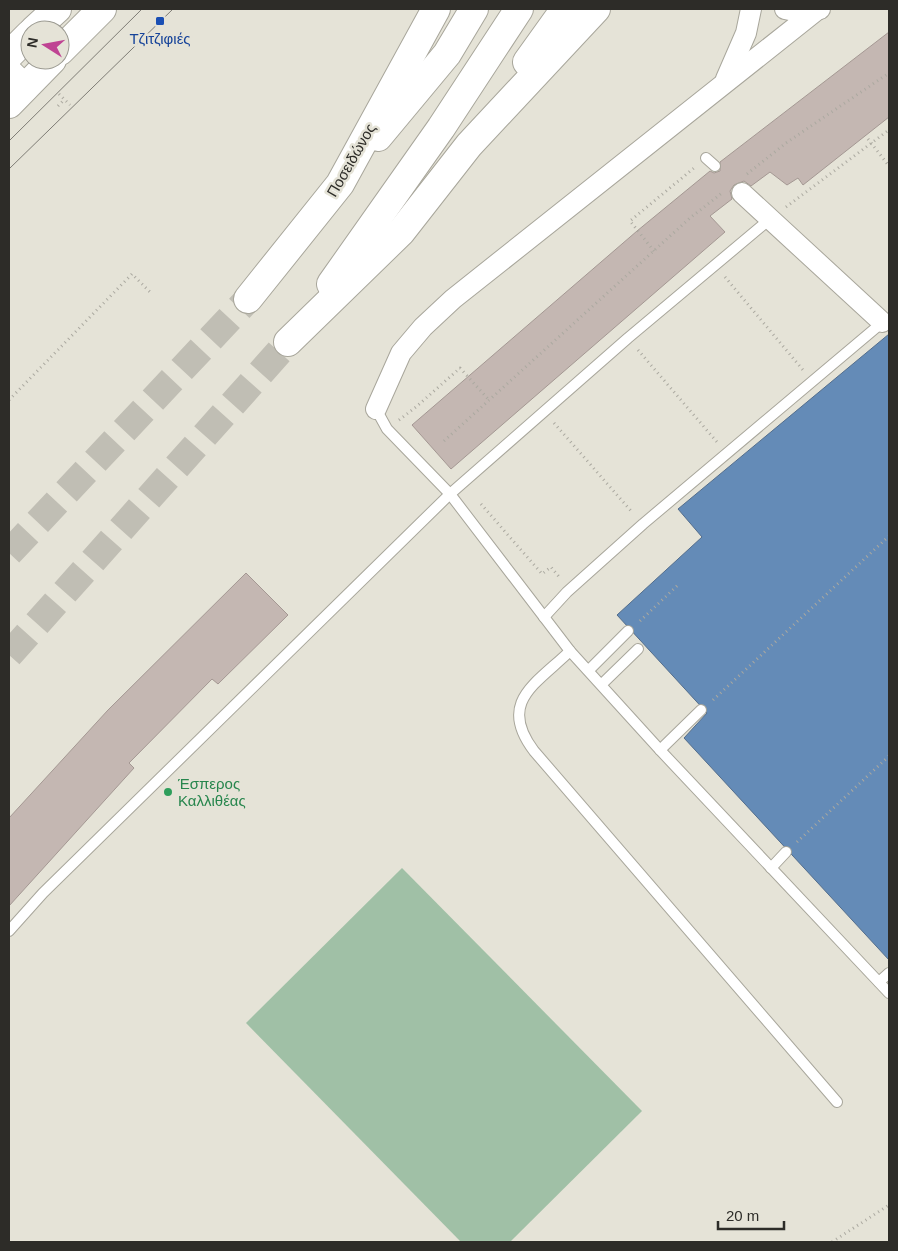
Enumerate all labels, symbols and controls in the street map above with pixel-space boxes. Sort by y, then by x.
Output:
marker: Τζιτζιφιές [154,15,166,27]
north arrow [20,20,70,70]
place label: Τζιτζιφιές [129,30,191,47]
text: N [23,36,41,49]
street label: Ποσειδώνος [323,120,379,200]
place label: Έσπερος Καλλιθέας [177,775,246,809]
marker: Έσπερος Καλλιθέας [162,786,174,798]
scale bar [718,1198,784,1230]
text: 20 m [726,1207,759,1224]

